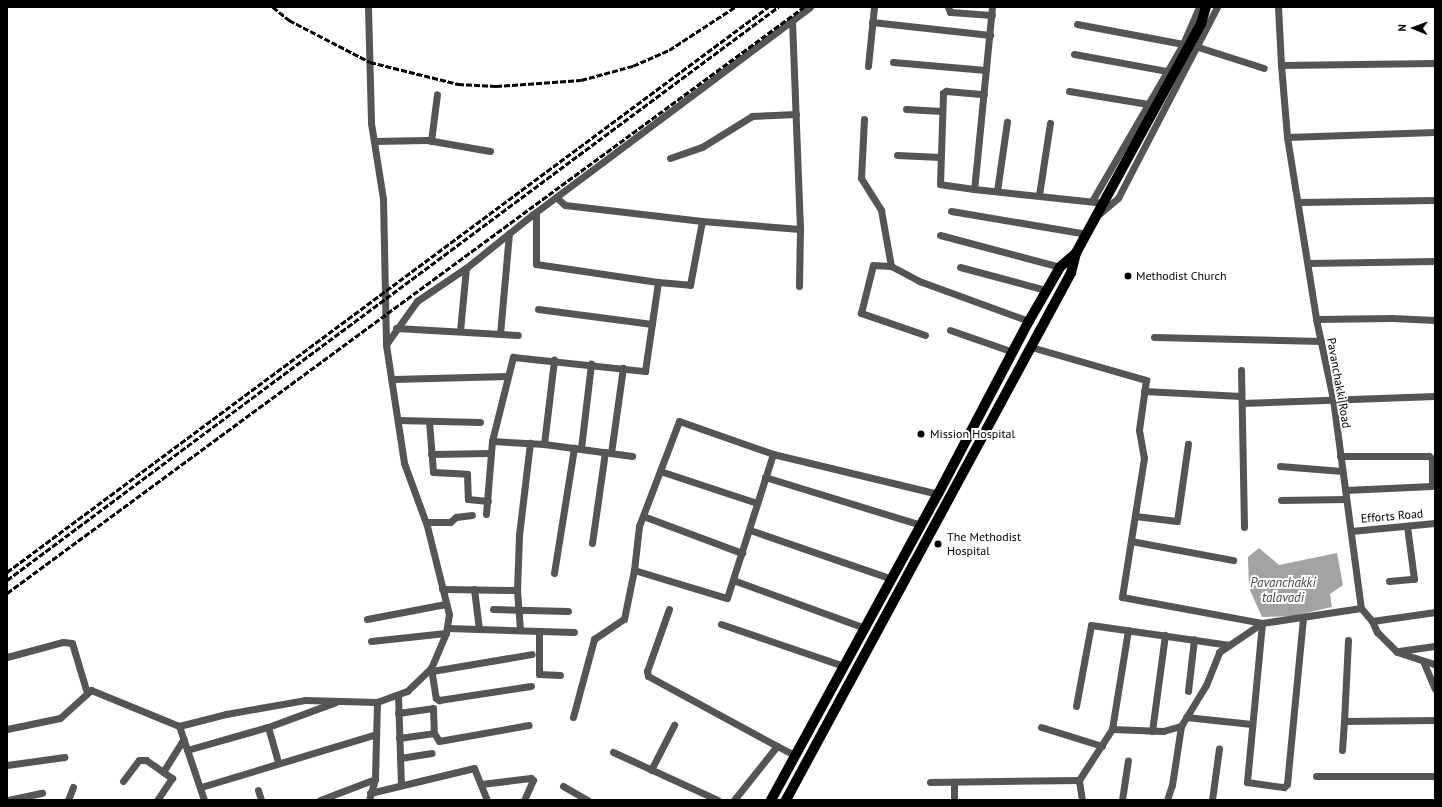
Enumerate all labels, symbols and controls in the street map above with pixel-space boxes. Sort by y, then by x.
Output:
north arrow [1394,8,1434,48]
text: N [1395,24,1409,32]
place label: Methodist Church [1136,269,1227,283]
marker: Methodist Church [1123,271,1133,281]
street label: Pavanchakki Road [1324,337,1354,429]
place label: Mission Hospital [930,427,1015,441]
marker: Mission Hospital [915,428,927,440]
street label: Efforts Road [1360,506,1424,526]
place label: The Methodist Hospital [947,530,1021,558]
marker: The Methodist Hospital [932,538,944,550]
water label: Pavanchakki talavadi [1250,576,1316,607]

